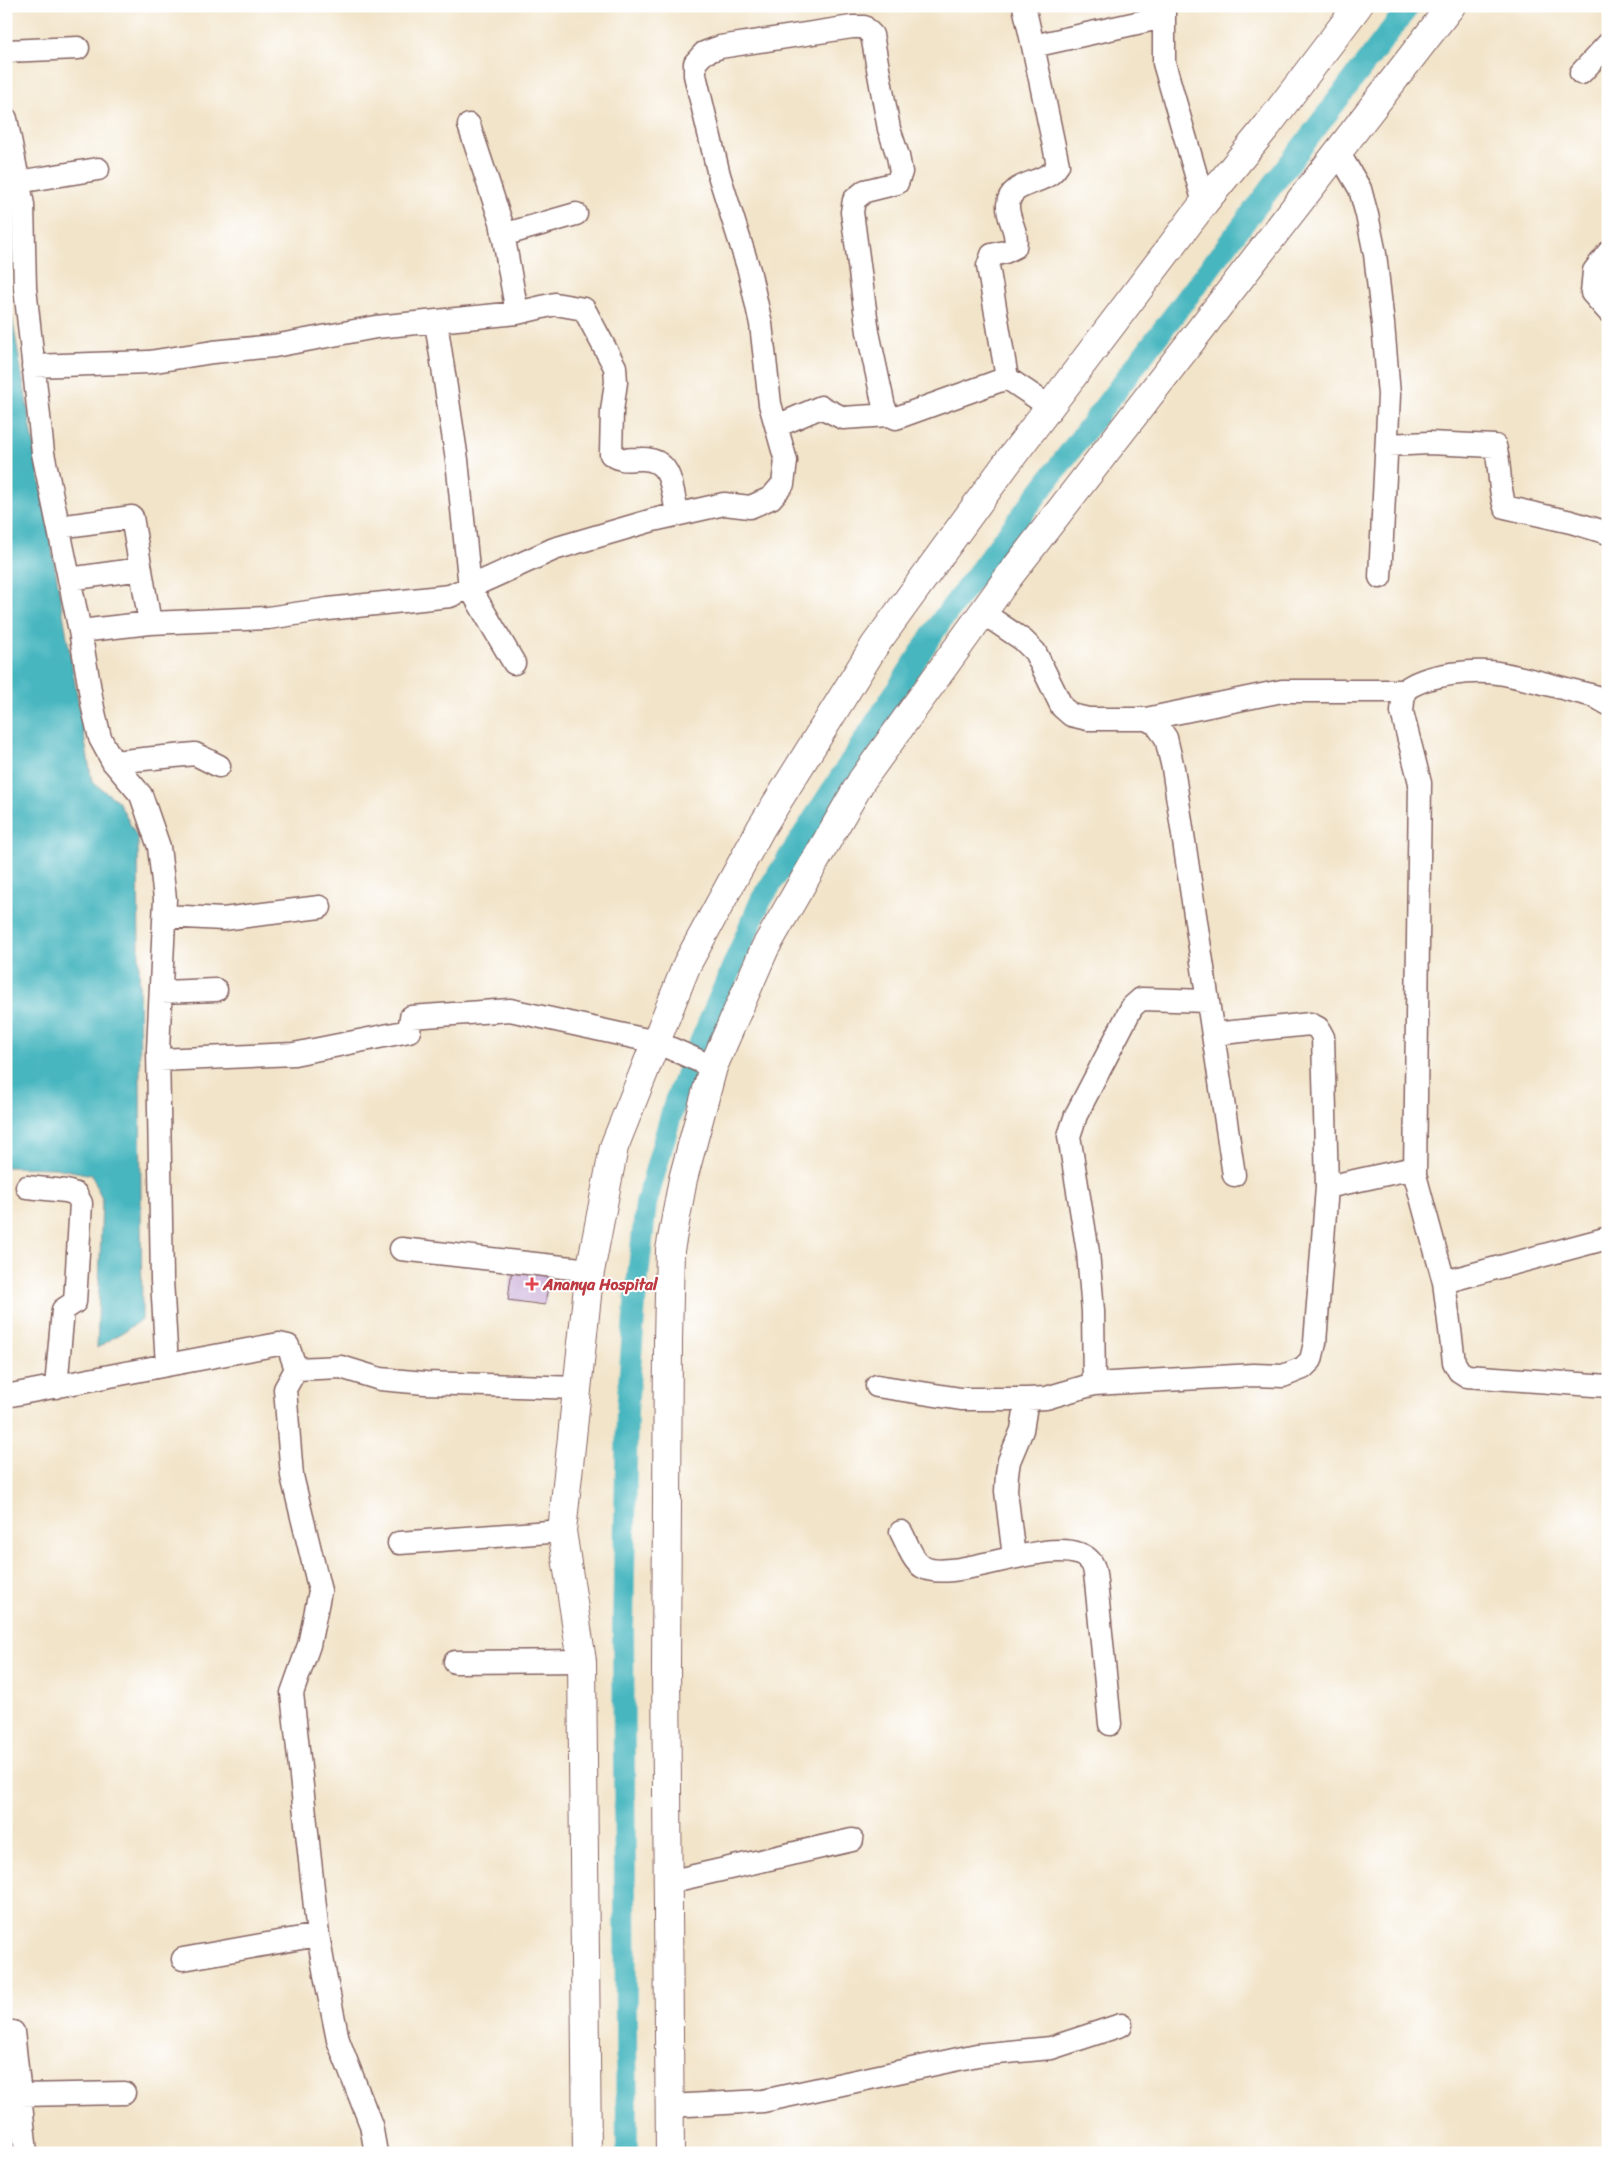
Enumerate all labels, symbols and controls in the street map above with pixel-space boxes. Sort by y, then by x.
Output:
place label: Ananya Hospital [542,1270,659,1299]
marker: Ananya Hospital [525,1277,539,1291]

